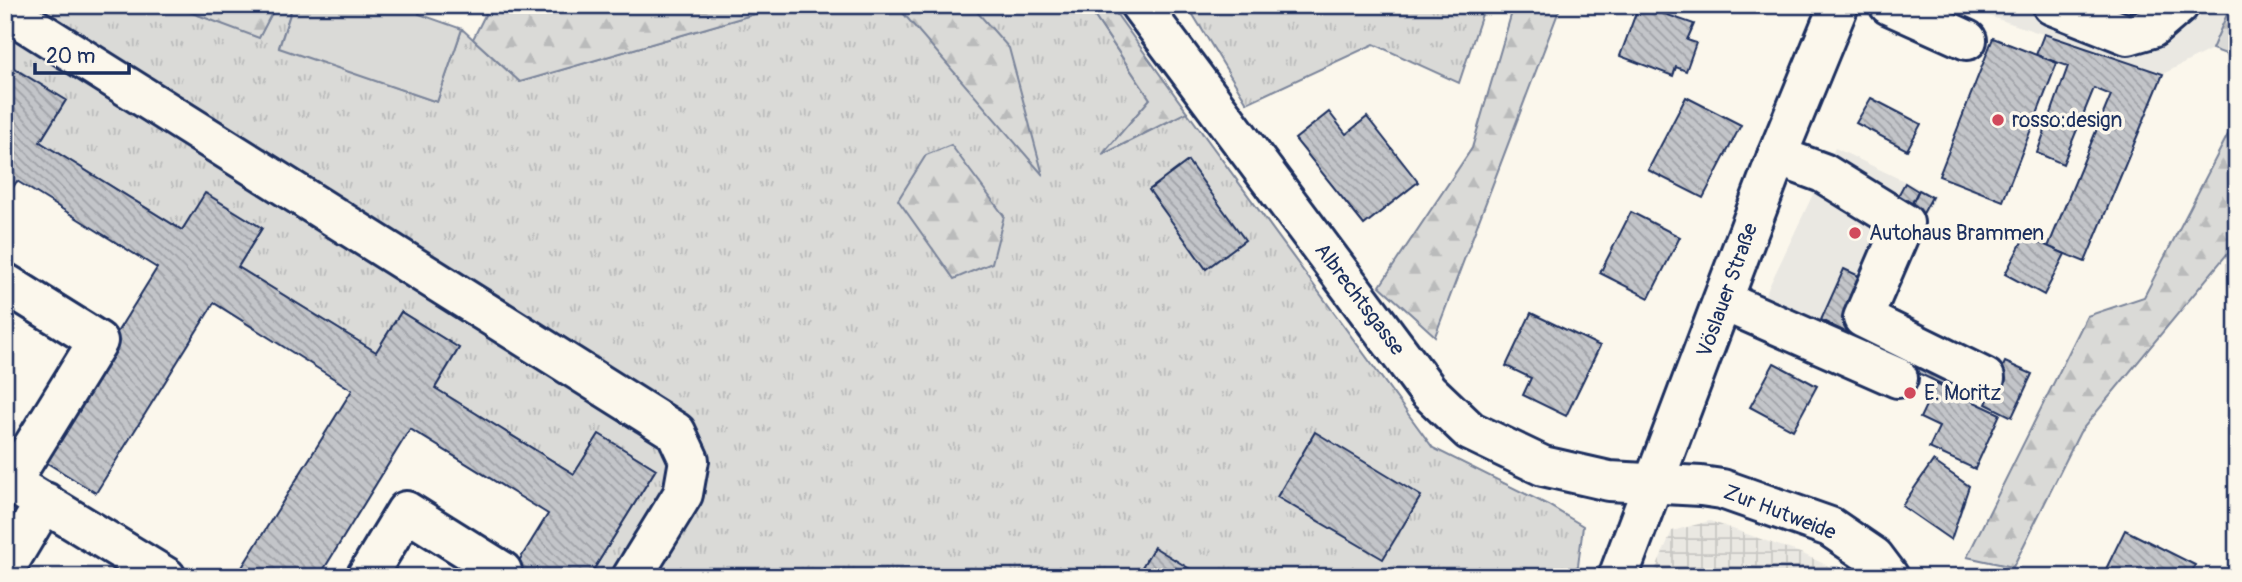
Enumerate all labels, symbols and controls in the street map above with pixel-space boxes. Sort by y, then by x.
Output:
scale bar [35,32,130,76]
text: 20 m [46,43,95,70]
place label: rosso:design [2012,107,2122,134]
marker: rosso:design [1990,112,2006,128]
street label: Vöslauer Straße [1691,219,1764,361]
place label: Autohaus Brammen [1869,220,2044,247]
marker: Autohaus Brammen [1847,225,1863,241]
street label: Albrechtsgasse [1308,238,1411,362]
place label: E. Moritz [1924,380,2001,407]
marker: E. Moritz [1902,385,1918,401]
street label: Zur Hutweide [1720,479,1841,547]

